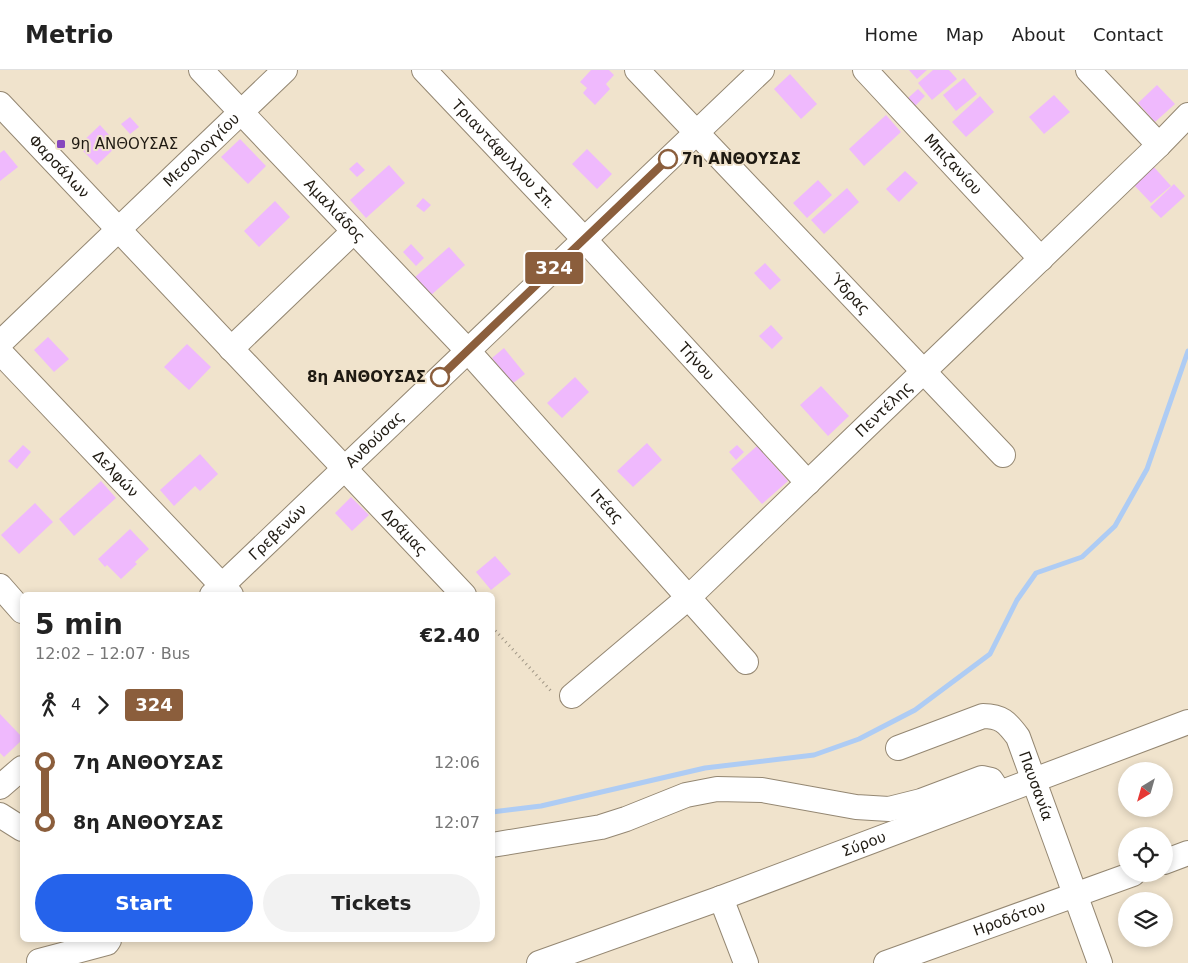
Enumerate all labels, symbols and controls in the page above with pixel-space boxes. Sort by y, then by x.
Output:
text: Metrio [25,21,113,49]
text: Home [865,24,918,45]
text: Map [946,24,984,45]
text: About [1012,24,1065,45]
text: Contact [1093,24,1163,45]
street label: Τριαντάφυλλου Σπ. [447,95,560,212]
street label: Μεσολογγίου [160,109,243,191]
street label: Μπιζανίου [920,130,986,199]
street label: Φαρσάλων [25,131,93,202]
place label: 9η ΑΝΘΟΥΣΑΣ [71,135,178,153]
marker: 9η ΑΝΘΟΥΣΑΣ [55,138,67,150]
marker: 7η ΑΝΘΟΥΣΑΣ [658,149,678,169]
place label: 7η ΑΝΘΟΥΣΑΣ [682,150,801,168]
street label: Αμαλιάδος [300,175,369,246]
line badge: 324 [525,252,583,284]
text: 324 [535,257,573,278]
street label: Ύδρας [826,269,874,318]
street label: Τήνου [674,338,718,384]
marker: 8η ΑΝΘΟΥΣΑΣ [430,367,450,387]
place label: 8η ΑΝΘΟΥΣΑΣ [307,368,426,386]
street label: Πεντέλης [852,378,916,441]
street label: Ανθούσας [342,408,408,472]
street label: Δελφών [89,446,142,501]
street label: Ιτέας [587,485,627,527]
street label: Γρεβενών [245,500,310,564]
street label: Δράμας [378,505,431,559]
text: 5 min [35,608,123,641]
text: €2.40 [420,624,480,646]
text: 12:02 – 12:07 · Bus [35,644,190,663]
icon: walk [35,691,63,719]
icon: forward [89,691,117,719]
text: 324 [135,694,173,715]
text: 4 [71,695,81,714]
street label: Παυσανία [1015,749,1057,823]
text: 7η ΑΝΘΟΥΣΑΣ [73,751,224,773]
text: 12:06 [434,753,480,772]
north arrow [1118,762,1172,818]
map controls [1118,762,1173,947]
text: 8η ΑΝΘΟΥΣΑΣ [73,811,224,833]
text: 12:07 [434,813,480,832]
button: locate [1118,827,1173,882]
street label: Σύρου [839,828,888,861]
button: Start [35,874,253,932]
button: Tickets [263,874,480,932]
button: layers [1118,892,1173,947]
street label: Ηροδότου [971,897,1048,940]

